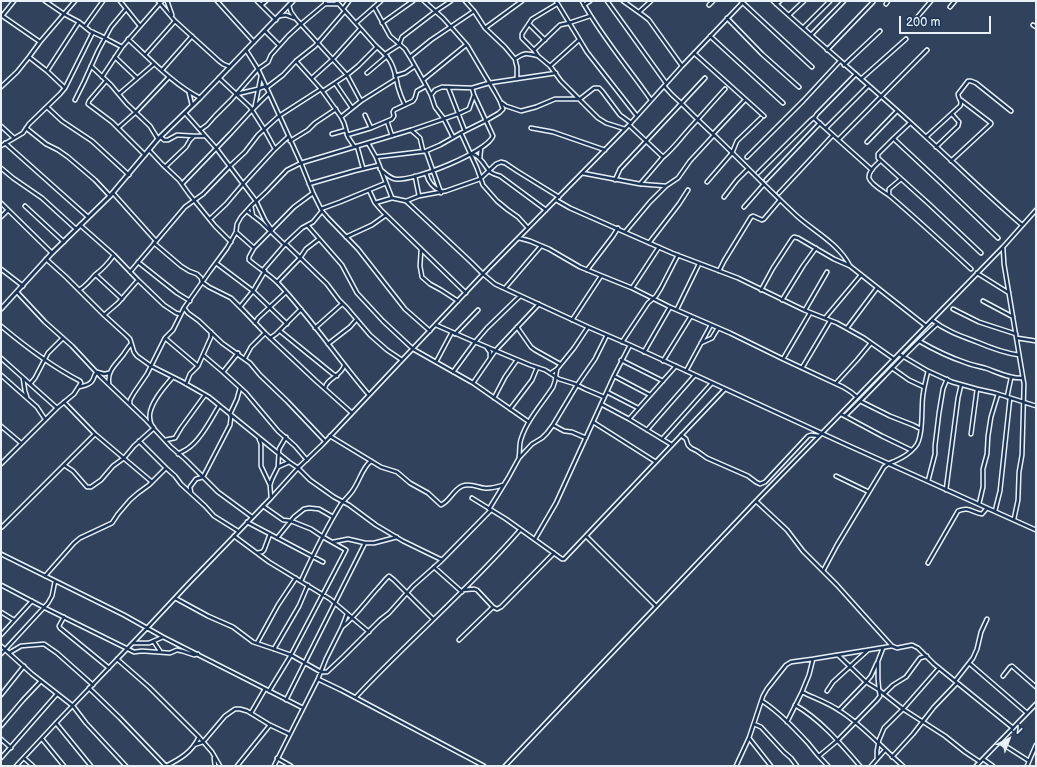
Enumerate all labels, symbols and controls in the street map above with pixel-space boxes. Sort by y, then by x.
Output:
scale bar [901,8,993,34]
text: 200 m [906,15,940,30]
north arrow [989,719,1029,759]
text: N [1010,722,1025,737]

